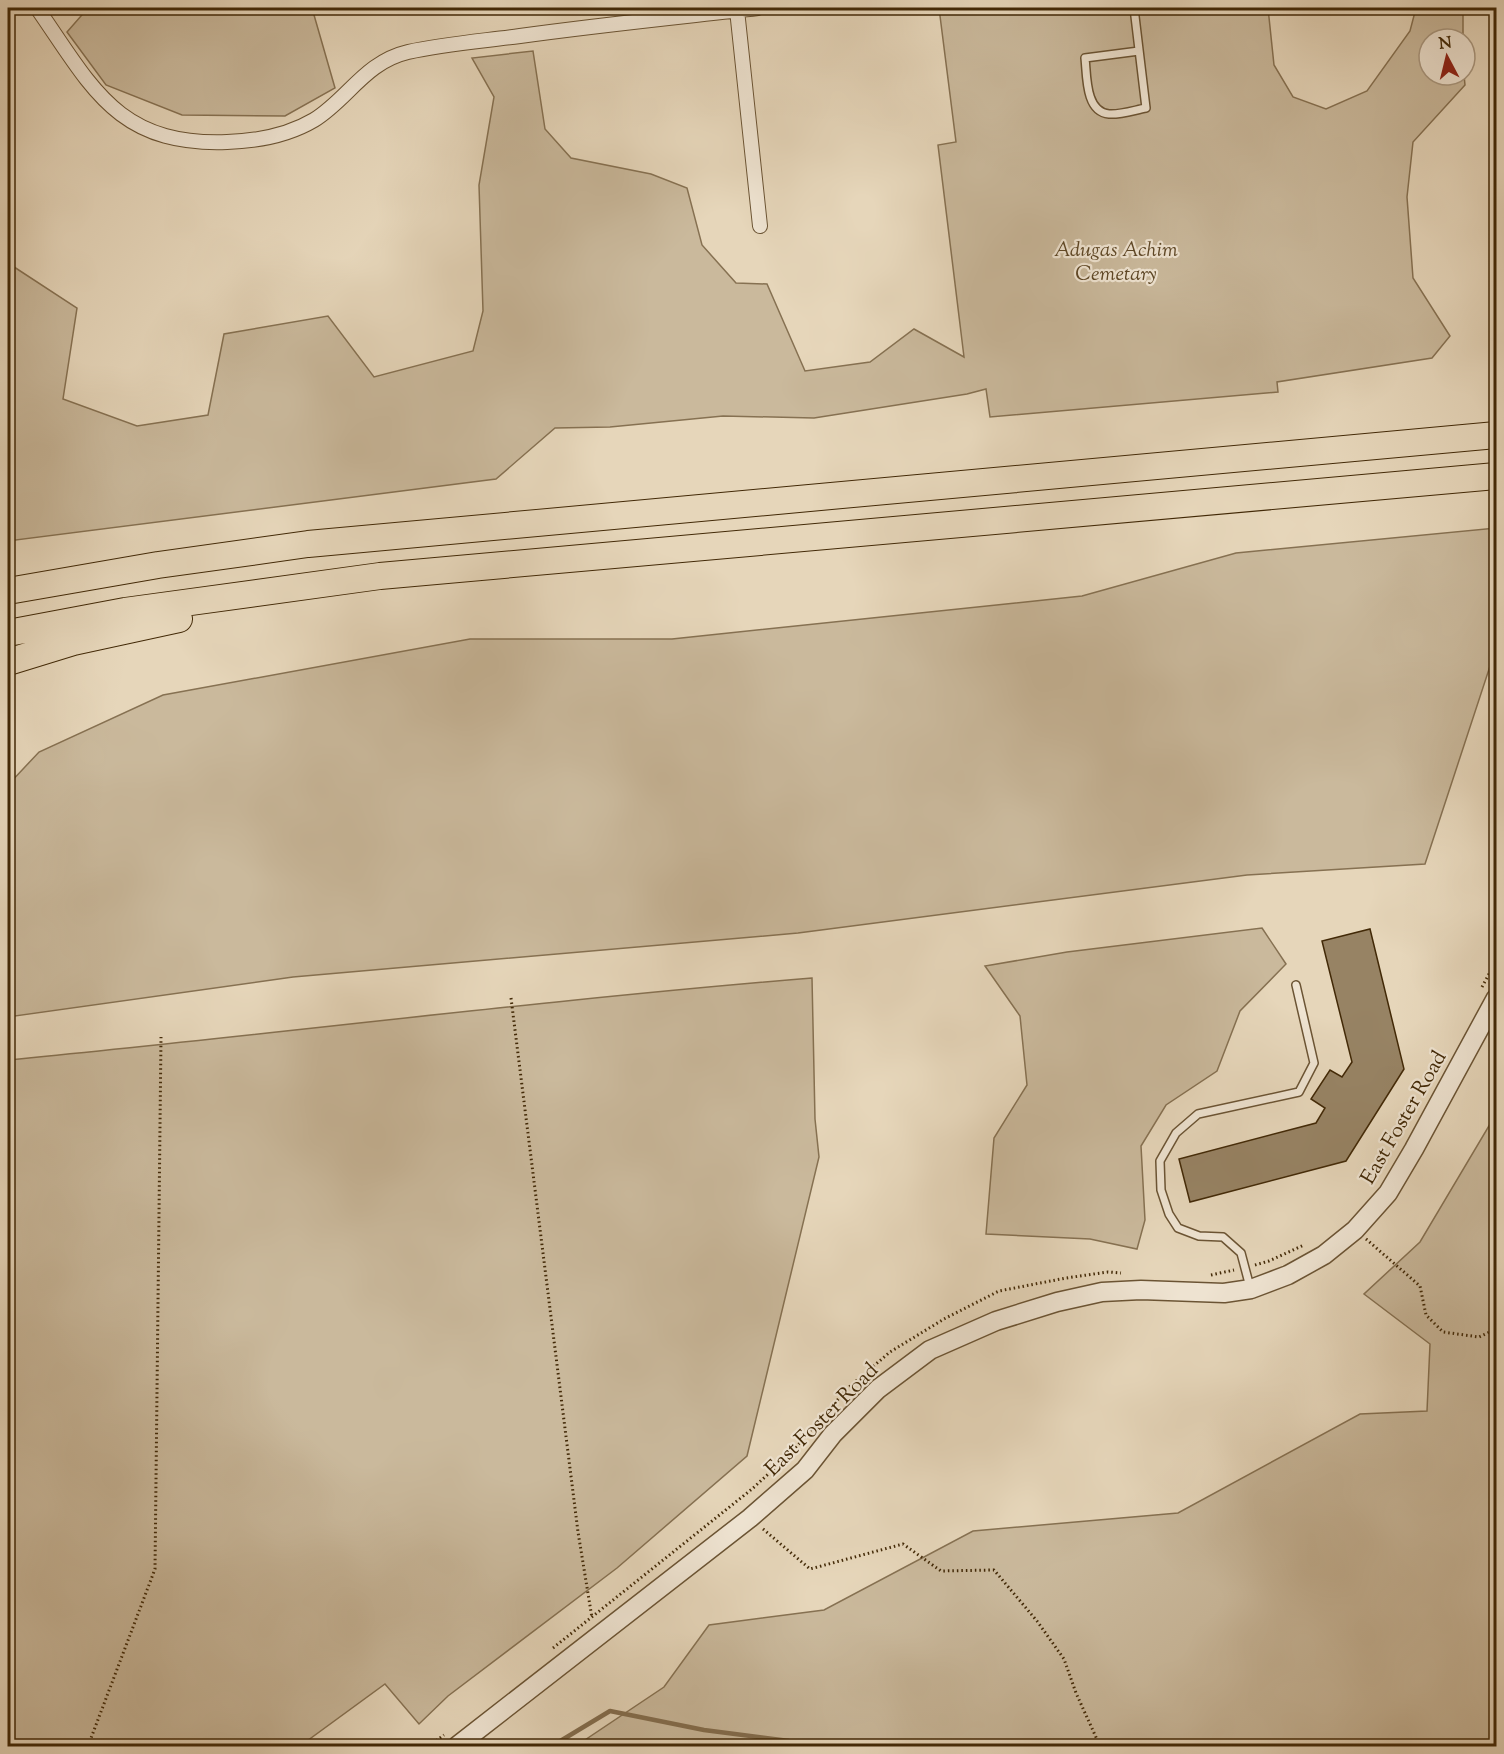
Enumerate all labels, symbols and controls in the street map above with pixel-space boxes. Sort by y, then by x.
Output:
north arrow [1417,27,1477,87]
text: N [1438,32,1453,57]
park label: Adugas Achim Cemetary [1054,236,1178,290]
street label: East Foster Road [1354,1045,1455,1190]
street label: East Foster Road [759,1357,886,1484]

